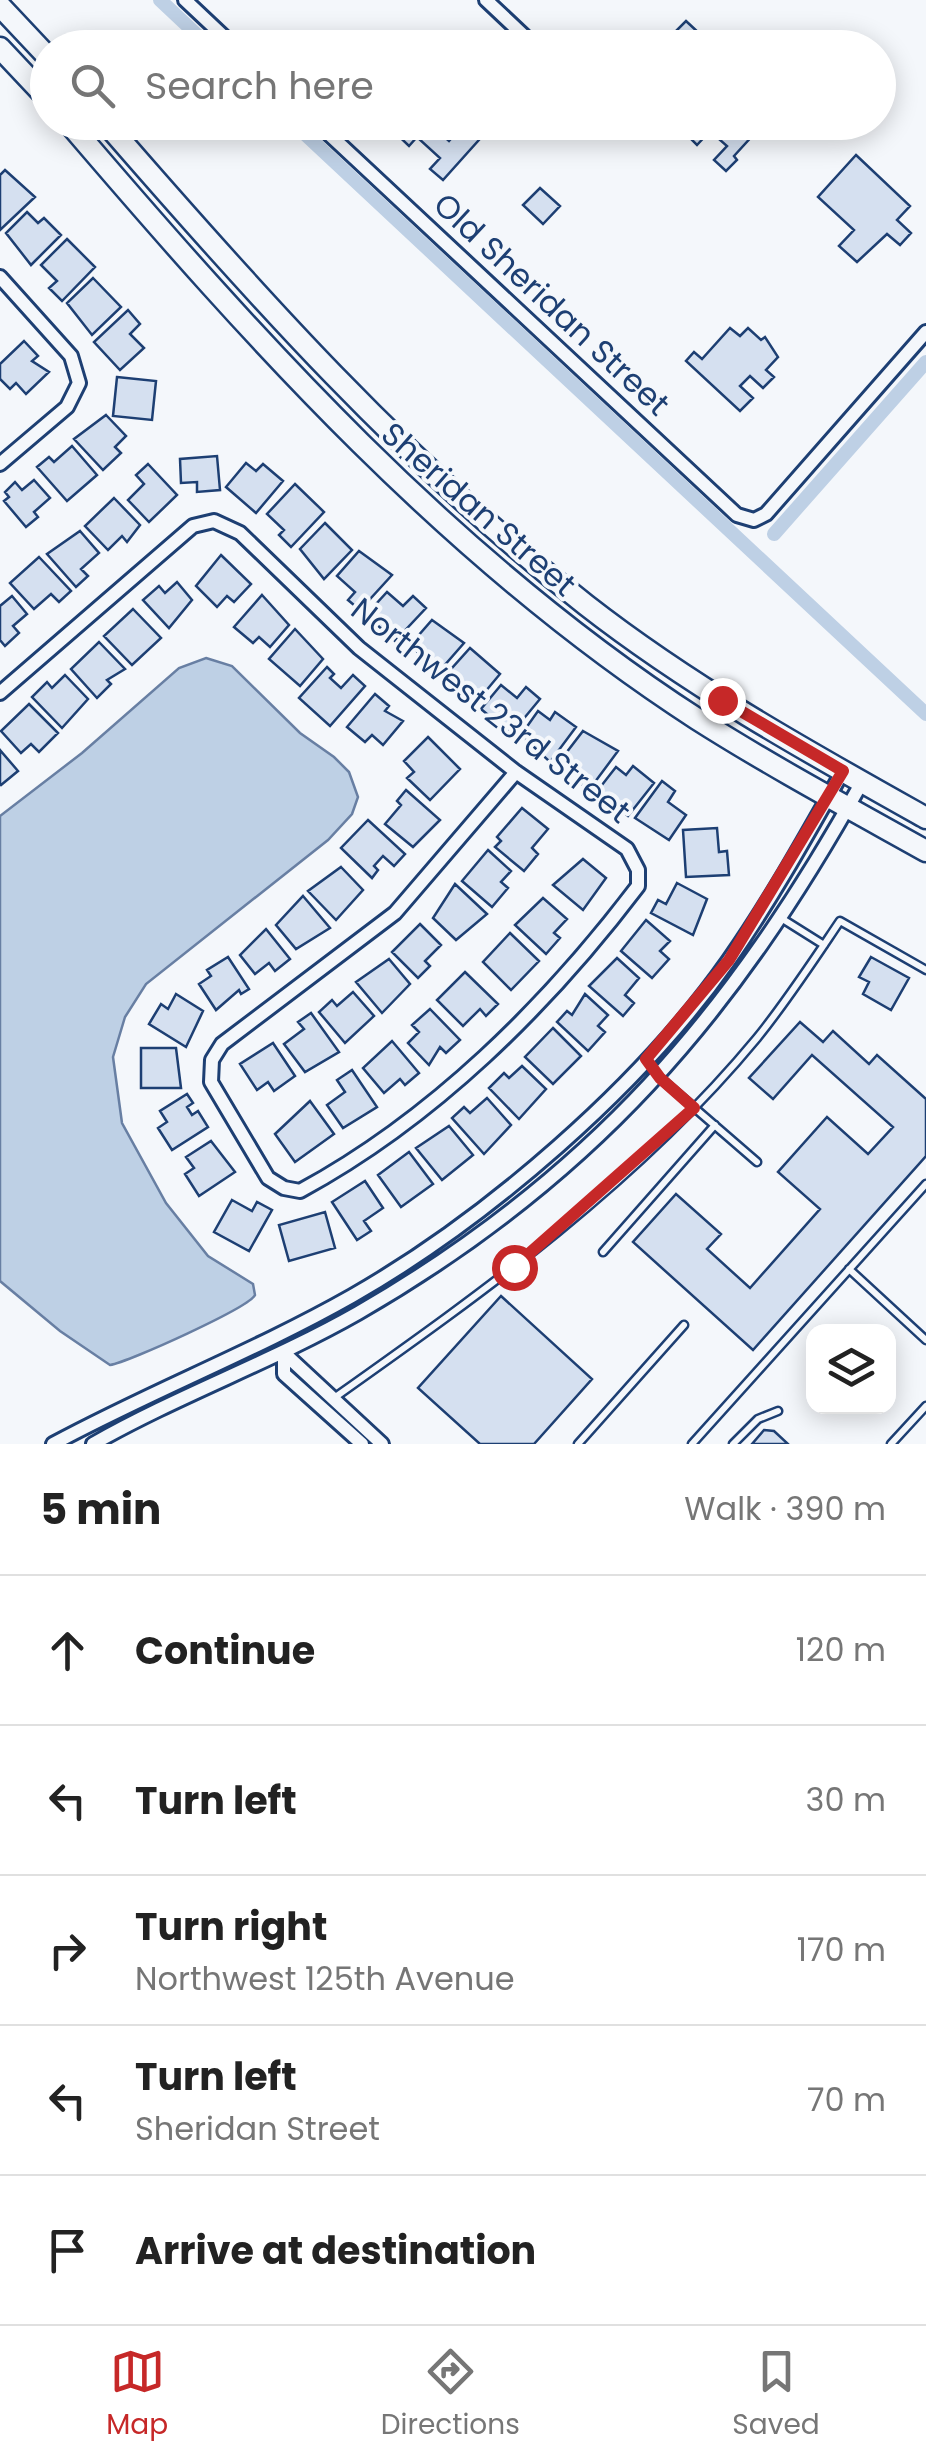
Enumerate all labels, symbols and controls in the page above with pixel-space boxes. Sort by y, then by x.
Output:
search box [30,30,896,140]
icon: search [65,58,120,113]
text: Search here [145,59,374,112]
street label: Old Sheridan Street [424,182,680,426]
street label: Sheridan Street [372,412,586,606]
street label: Northwest 23rd Street [342,587,640,833]
route end [700,678,746,724]
route start [492,1245,538,1291]
map controls [806,1324,896,1414]
button: layers [806,1324,896,1414]
text: 5 min [40,1480,161,1539]
text: Walk · 390 m [684,1486,886,1531]
icon: ahead [40,1623,95,1678]
text: Continue [135,1624,315,1677]
text: 120 m [796,1627,886,1672]
icon: left [40,1773,95,1828]
text: Turn left [135,1774,297,1827]
text: 30 m [806,1777,886,1822]
text: Turn right [135,1900,327,1953]
icon: right [40,1923,95,1978]
text: 170 m [797,1927,886,1972]
text: Northwest 125th Avenue [135,1956,515,2001]
text: Turn left [135,2050,297,2103]
icon: left [40,2073,95,2128]
text: 70 m [807,2077,886,2122]
text: Sheridan Street [135,2106,380,2151]
icon: arrive [40,2223,95,2278]
text: Arrive at destination [135,2224,536,2277]
tab: Map [106,2344,168,2446]
tab: Directions [381,2344,520,2446]
tab: Saved [732,2344,820,2446]

